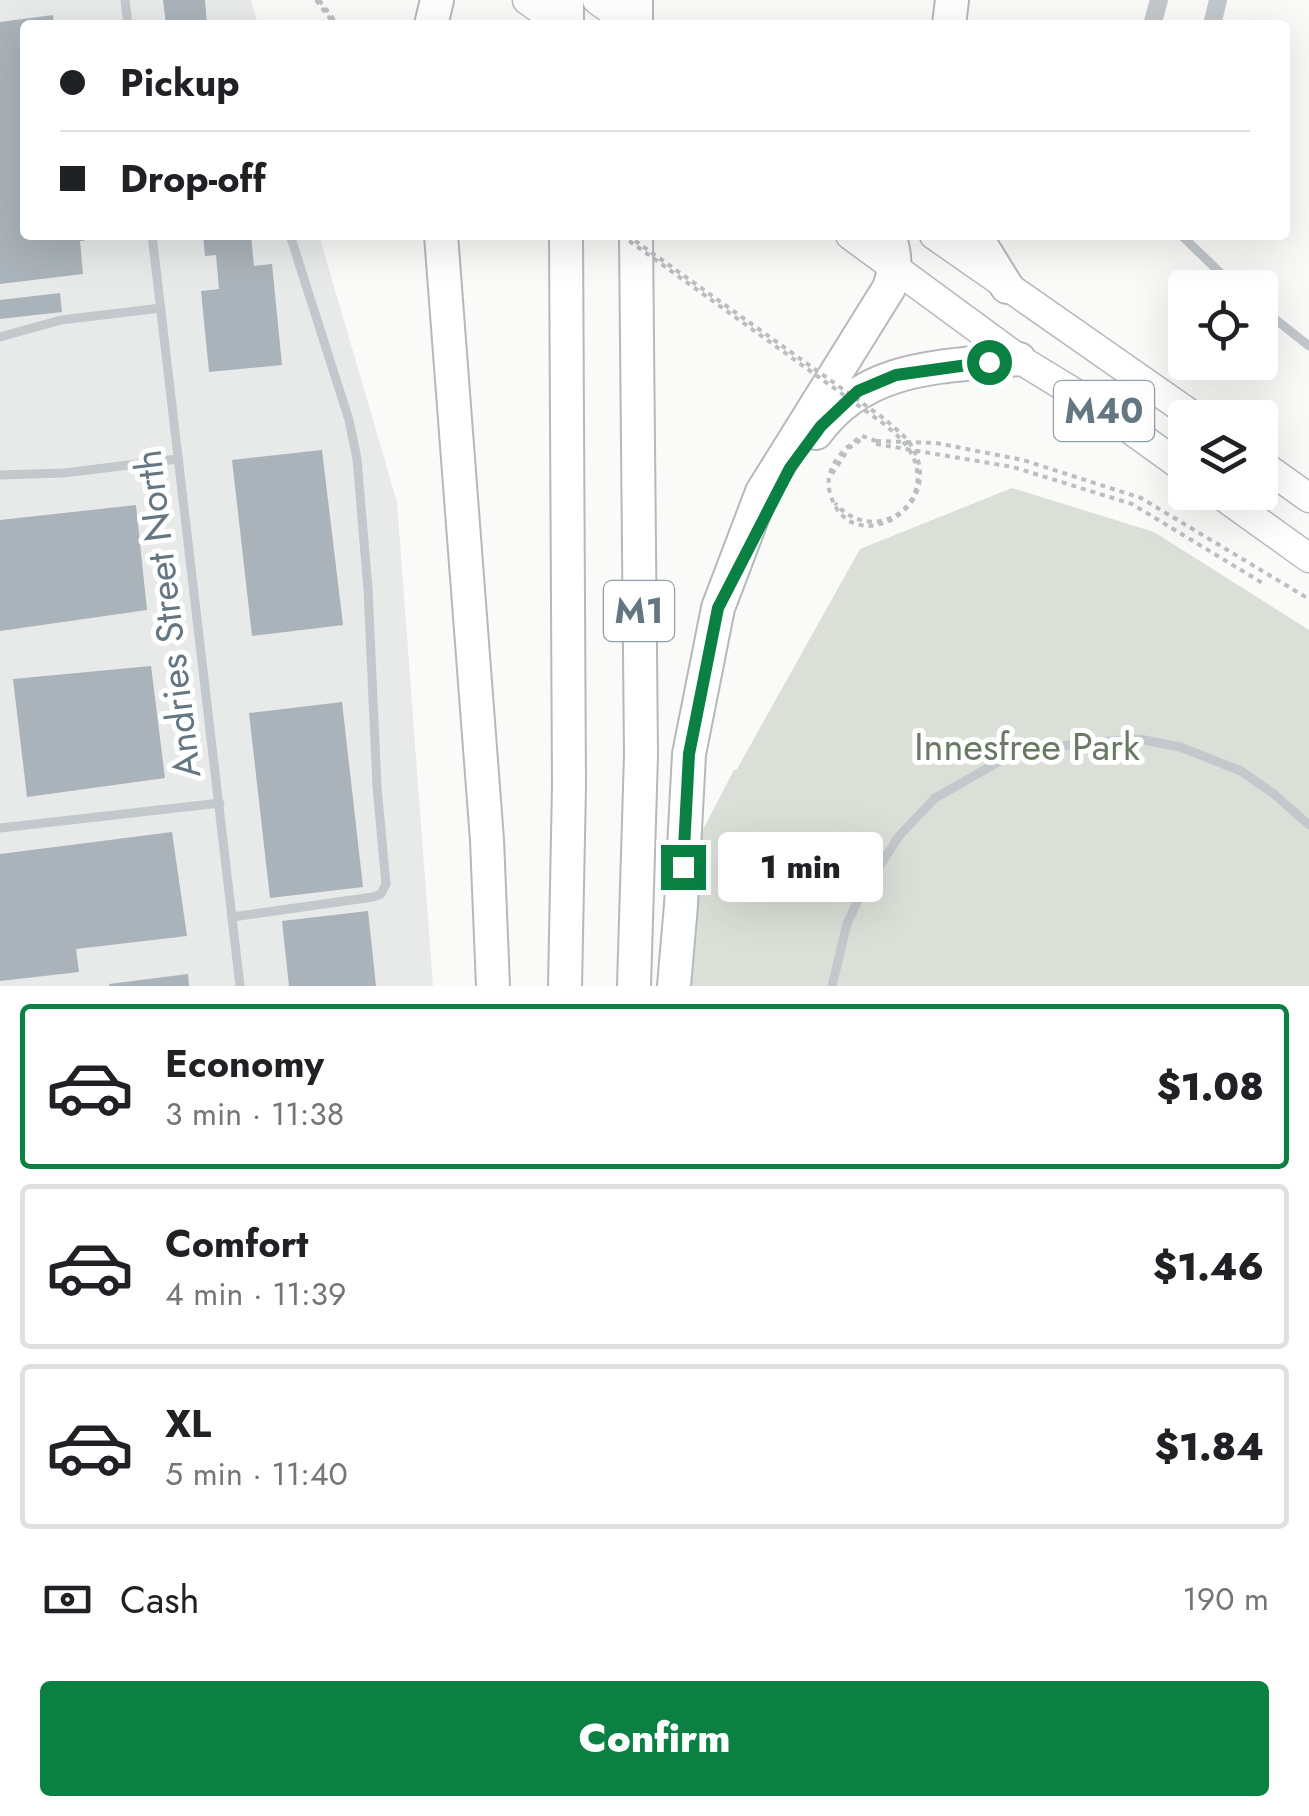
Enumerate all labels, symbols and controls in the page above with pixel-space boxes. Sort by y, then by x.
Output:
text: Pickup [120,55,240,110]
text: Drop-off [120,151,266,206]
map controls [1168,270,1278,510]
button: locate [1168,270,1278,380]
route start [967,340,1012,385]
road number: M40 [1054,381,1154,441]
button: layers [1168,400,1278,510]
street label: Andries Street North [120,447,214,781]
road number: M1 [604,581,674,641]
park label: Innesfree Park [914,719,1140,774]
callout: 1 min [718,832,883,902]
text: 1 min [760,844,841,890]
route end [661,845,706,890]
text: Economy [165,1036,324,1091]
icon: car [45,1042,135,1132]
text: $1.08 [1157,1059,1264,1114]
text: 3 min · 11:38 [165,1091,344,1137]
text: Comfort [165,1216,308,1271]
icon: car [45,1222,135,1312]
text: $1.46 [1153,1239,1264,1294]
text: 4 min · 11:39 [165,1271,346,1317]
text: XL [165,1396,211,1451]
icon: car [45,1402,135,1492]
text: $1.84 [1155,1419,1264,1474]
text: 5 min · 11:40 [165,1451,348,1497]
icon: cash [40,1572,95,1627]
text: Cash [120,1572,200,1627]
text: 190 m [1182,1576,1269,1622]
button: Confirm [40,1681,1269,1796]

